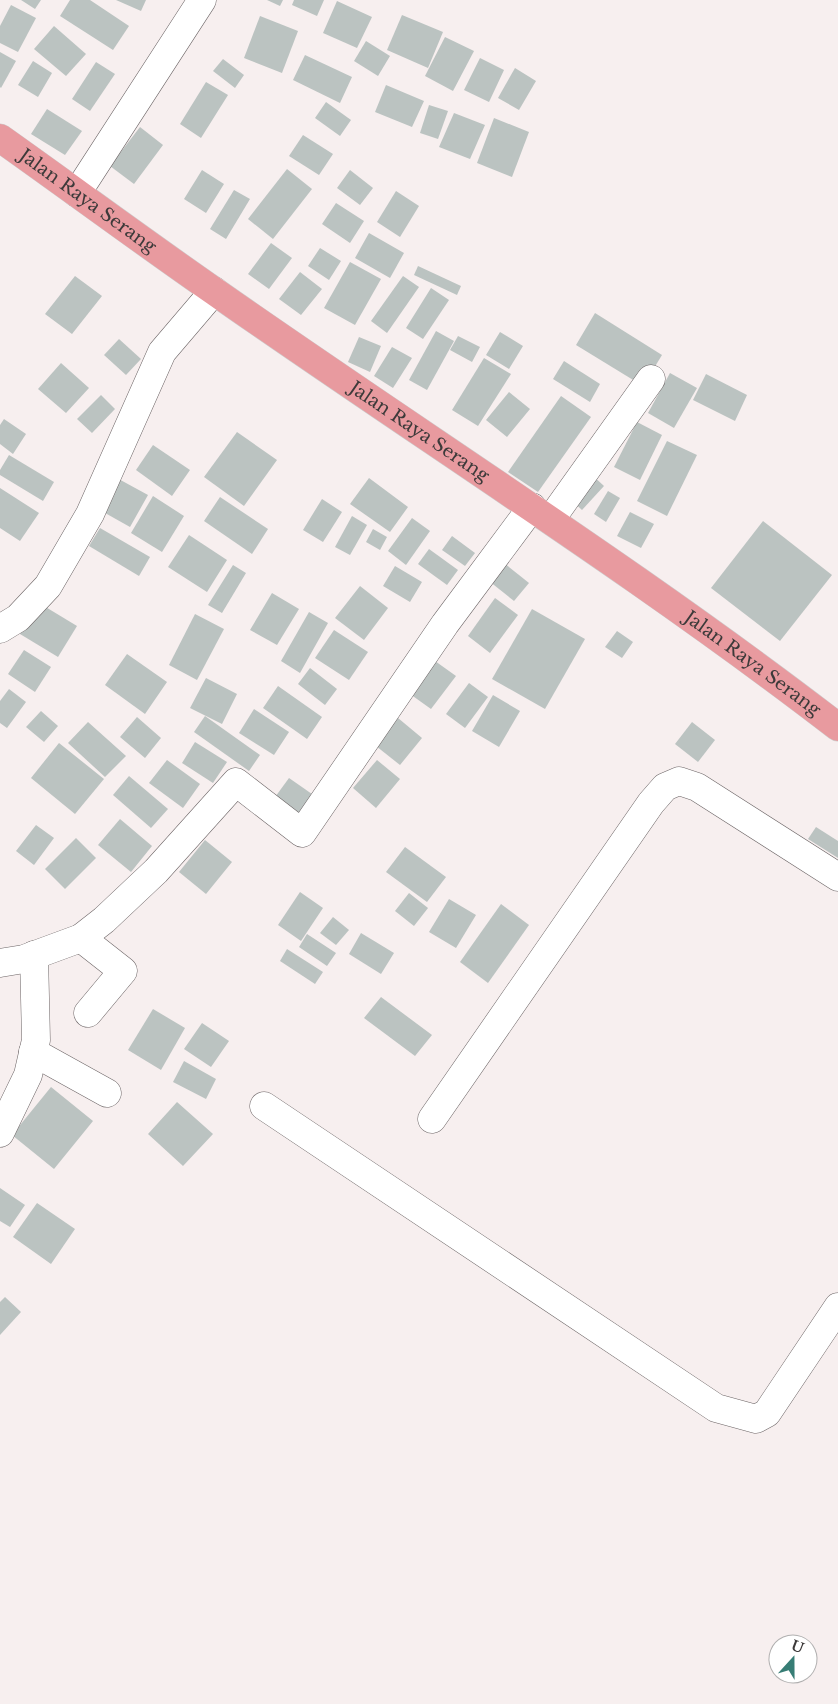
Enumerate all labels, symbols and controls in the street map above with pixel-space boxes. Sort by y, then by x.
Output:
street label: Jalan Raya Serang [13,143,161,258]
street label: Jalan Raya Serang [344,376,494,487]
street label: Jalan Raya Serang [679,605,825,721]
north arrow [768,1634,818,1684]
text: U [789,1636,807,1658]

